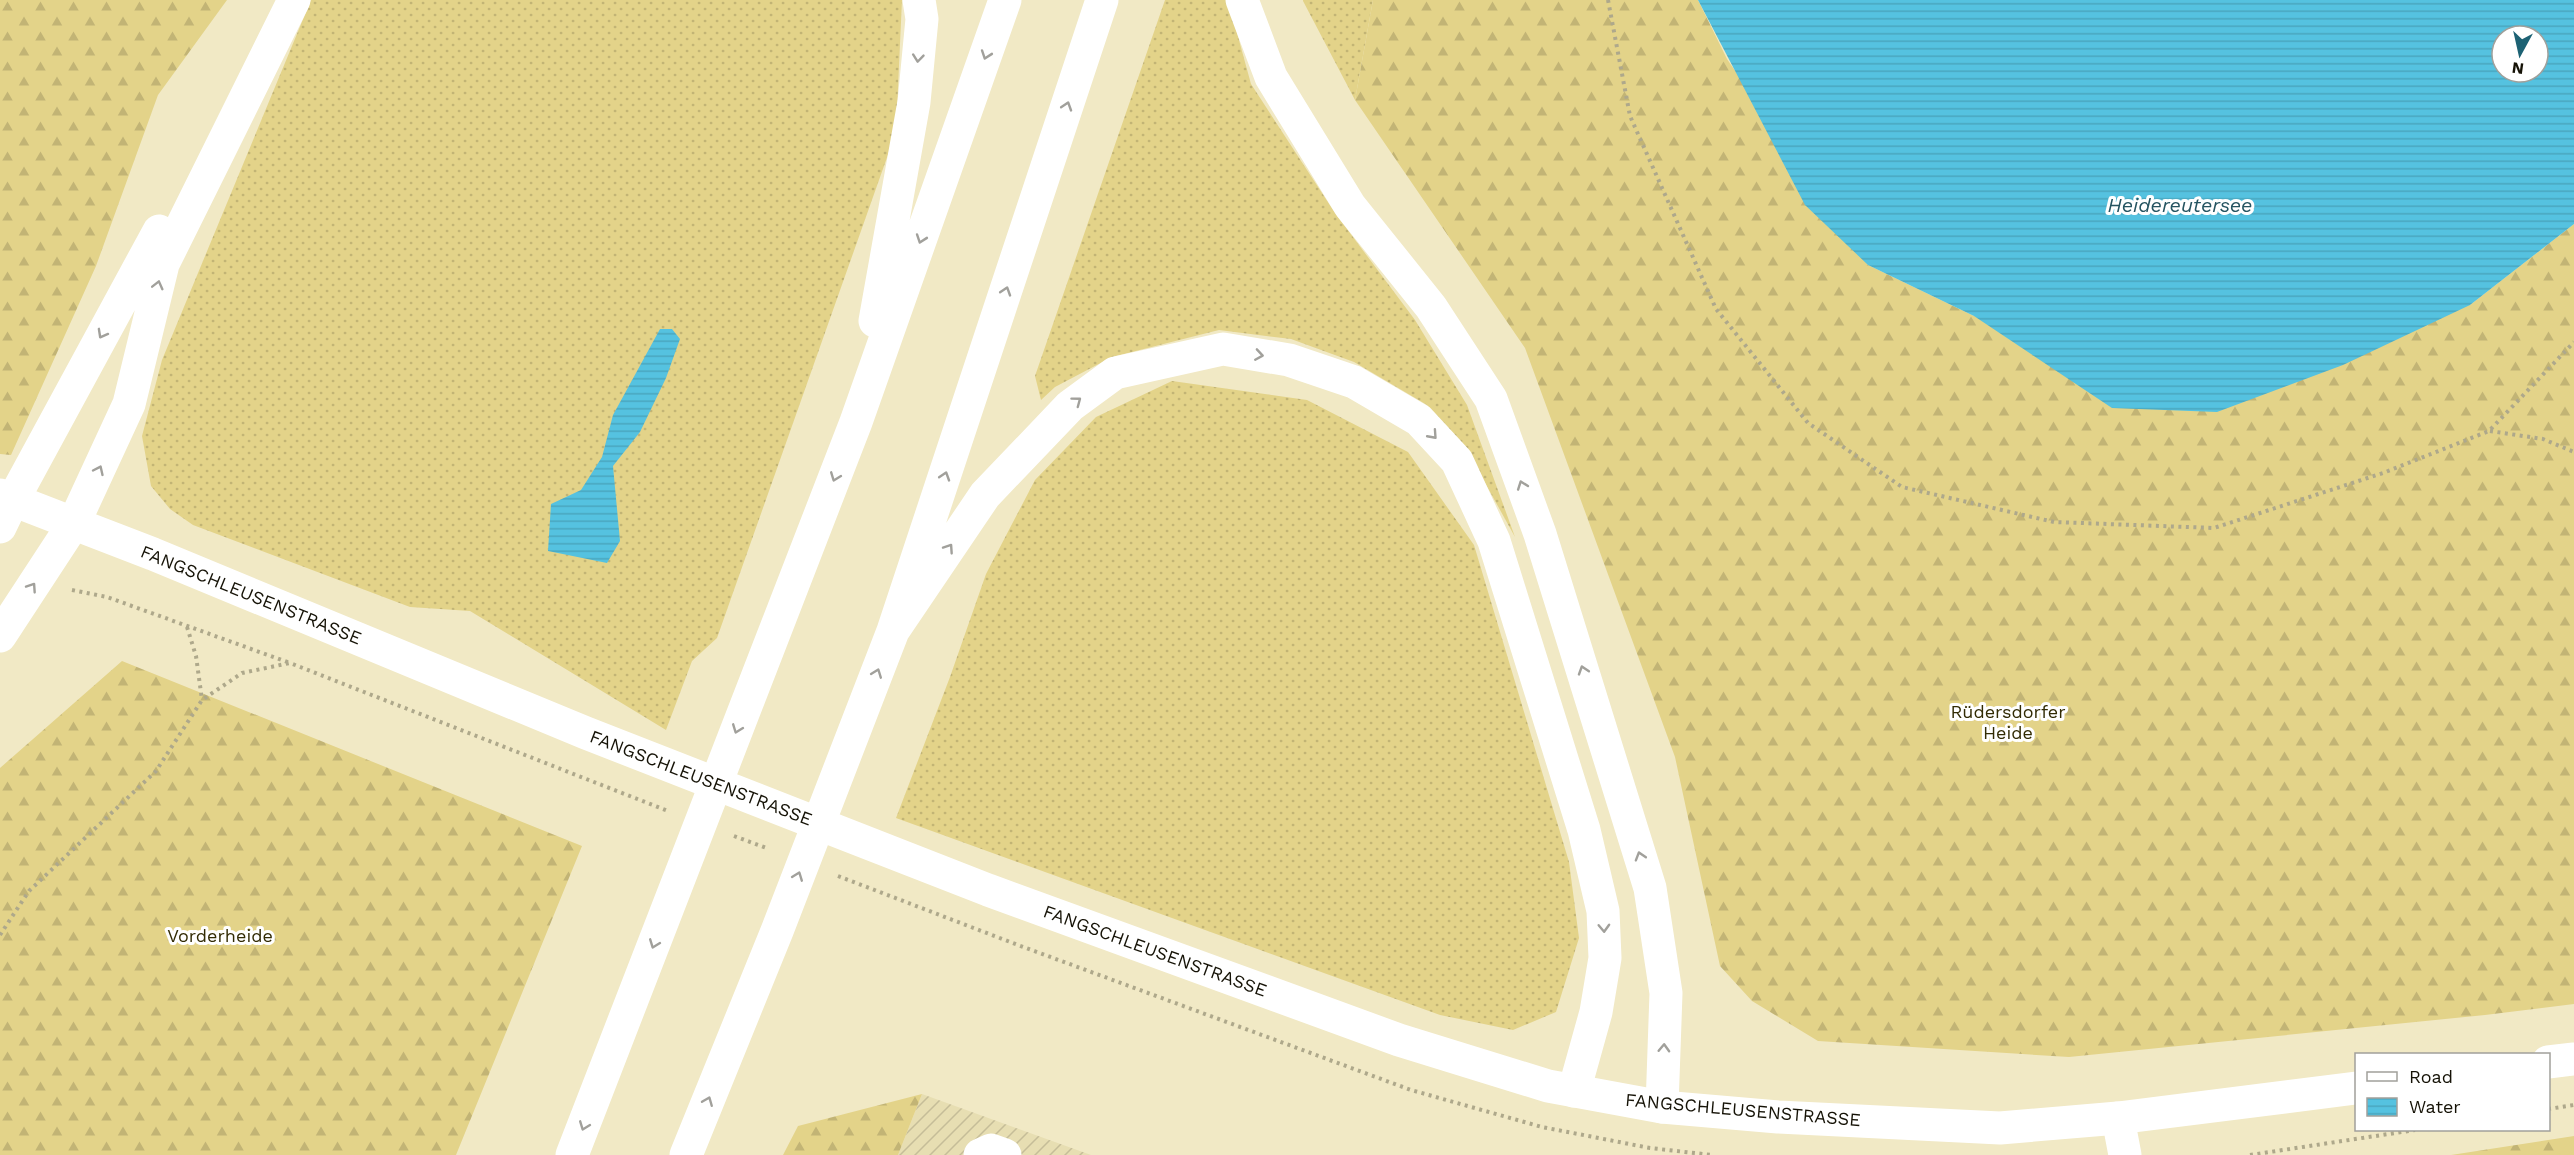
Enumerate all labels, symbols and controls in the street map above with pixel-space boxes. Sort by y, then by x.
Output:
north arrow [2490,24,2550,84]
one-way arrow [980,49,993,60]
one-way arrow [912,53,925,63]
text: N [2511,58,2525,79]
one-way arrow [1060,101,1072,112]
water label: Heidereutersee [2107,193,2253,217]
one-way arrow [915,233,928,244]
one-way arrow [151,281,164,291]
one-way arrow [999,286,1011,297]
one-way arrow [98,328,110,339]
one-way arrow [1254,348,1264,360]
one-way arrow [1070,398,1081,409]
one-way arrow [1426,429,1437,439]
one-way arrow [91,466,103,477]
one-way arrow [830,471,842,482]
one-way arrow [937,471,950,482]
one-way arrow [1517,480,1529,491]
street label: FANGSCHLEUSENSTRASSE [138,541,365,649]
one-way arrow [942,544,953,555]
one-way arrow [25,583,36,594]
one-way arrow [1578,665,1590,676]
one-way arrow [870,668,882,679]
park label: Rüdersdorfer Heide [1951,701,2065,743]
one-way arrow [731,723,744,734]
street label: FANGSCHLEUSENSTRASSE [587,725,815,830]
one-way arrow [1635,851,1647,862]
one-way arrow [791,871,803,882]
street label: FANGSCHLEUSENSTRASSE [1041,900,1270,1001]
one-way arrow [1597,924,1610,933]
park label: Vorderheide [167,925,273,946]
one-way arrow [648,939,661,949]
one-way arrow [1658,1044,1671,1053]
legend [2355,1053,2550,1131]
text: Road [2409,1066,2453,1087]
street label: FANGSCHLEUSENSTRASSE [1624,1089,1862,1130]
one-way arrow [701,1096,713,1107]
text: Water [2409,1096,2461,1117]
one-way arrow [578,1121,591,1131]

